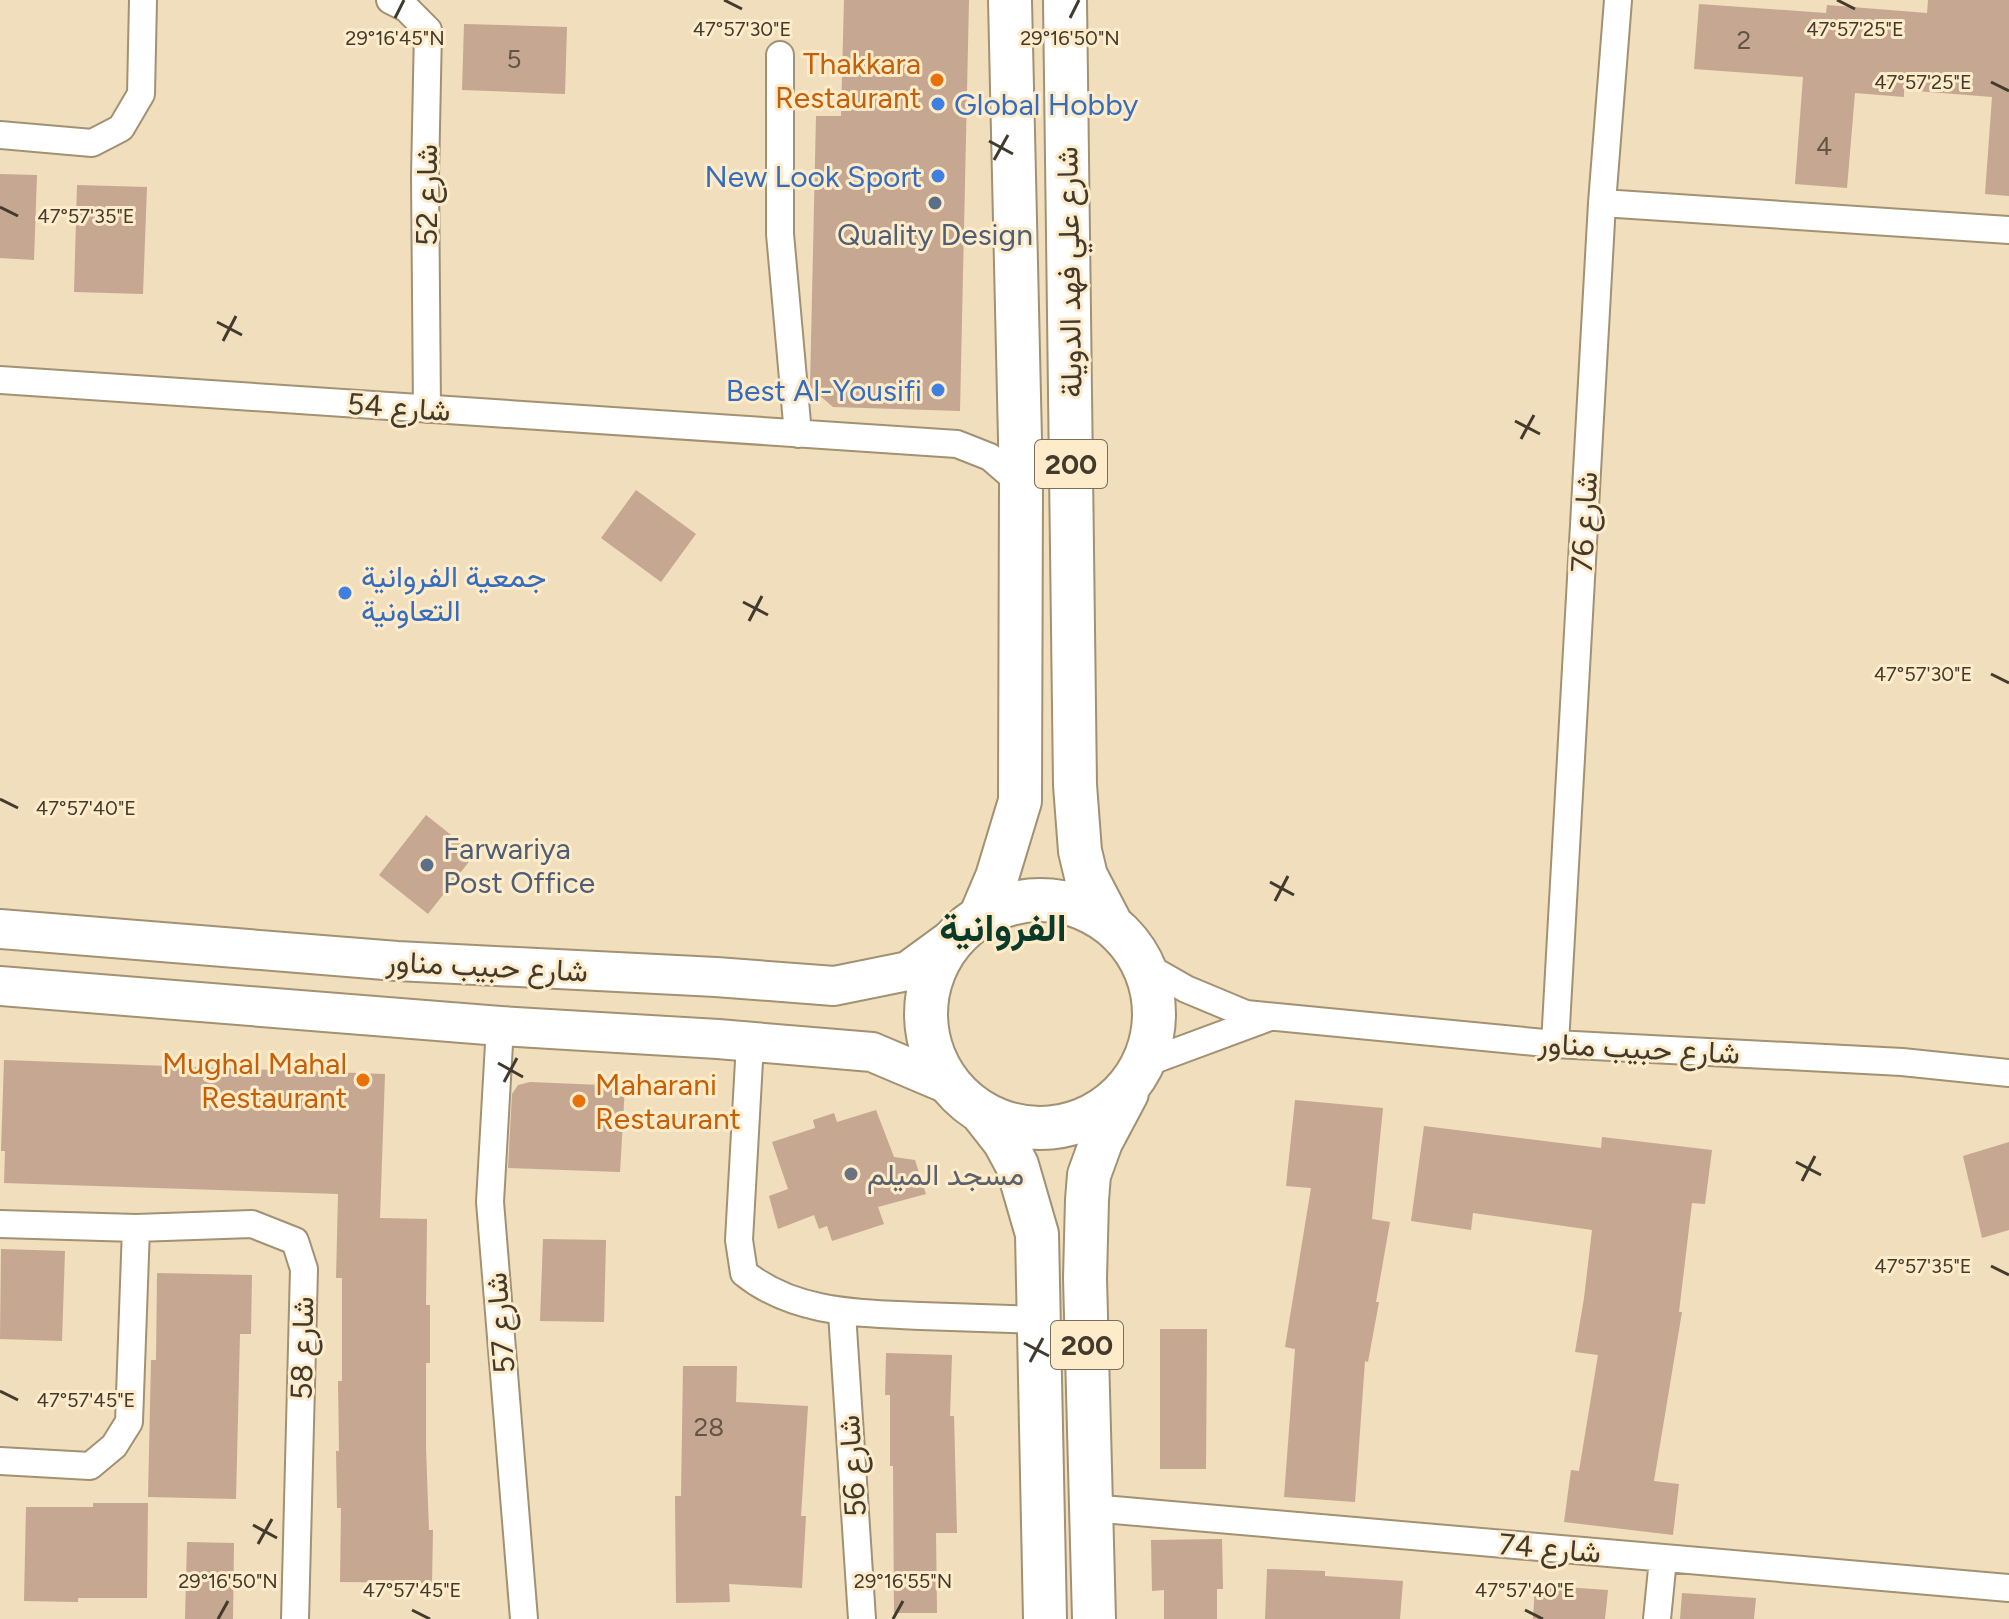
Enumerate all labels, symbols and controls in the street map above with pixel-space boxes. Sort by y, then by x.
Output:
text: 47°57'30"E [693,17,791,41]
text: 47°57'25"E [1806,17,1904,41]
house number: 2 [1737,24,1751,56]
text: 29°16'45"N [345,26,445,50]
text: 29°16'50"N [1020,26,1120,50]
house number: 5 [507,43,521,75]
place label: Thakkara Restaurant [775,45,921,116]
text: 47°57'25"E [1874,70,1972,94]
marker: Thakkara Restaurant [928,71,946,89]
place label: Global Hobby [954,86,1138,123]
marker: Global Hobby [929,95,947,113]
house number: 4 [1816,130,1832,162]
street label: شارع 52 [408,144,447,246]
street label: شارع علي فهد الدويلة [1048,146,1096,398]
place label: New Look Sport [704,158,922,195]
marker: New Look Sport [929,167,947,185]
marker: Quality Design [926,194,944,212]
text: 47°57'35"E [37,204,135,228]
place label: Quality Design [837,216,1033,253]
place label: Best Al-Yousifi [726,372,922,409]
marker: Best Al-Yousifi [929,381,947,399]
street label: شارع 54 [346,385,452,431]
road number: 200 [1035,440,1107,488]
street label: شارع 76 [1563,471,1607,573]
place label: جمعية الفروانية التعاونية [361,558,546,629]
marker: جمعية الفروانية التعاونية [336,584,354,602]
text: 47°57'30"E [1874,662,1972,686]
text: 47°57'40"E [36,796,136,820]
place label: Farwariya Post Office [443,830,595,901]
marker: Farwariya Post Office [418,856,436,874]
district label: الفروانية [939,905,1067,952]
street label: شارع حبيب مناور [384,942,589,992]
street label: شارع حبيب مناور [1536,1024,1741,1074]
place label: Mughal Mahal Restaurant [162,1045,347,1116]
place label: Maharani Restaurant [595,1066,741,1137]
marker: Mughal Mahal Restaurant [354,1071,372,1089]
marker: Maharani Restaurant [570,1092,588,1110]
place label: مسجد الميلم [867,1156,1024,1194]
marker: مسجد الميلم [842,1165,860,1183]
text: 47°57'35"E [1874,1254,1972,1278]
street label: شارع 57 [477,1271,525,1375]
street label: شارع 58 [283,1296,323,1400]
road number: 200 [1051,1321,1123,1369]
text: 47°57'45"E [37,1388,135,1412]
house number: 28 [694,1411,724,1443]
street label: شارع 56 [830,1414,876,1518]
street label: شارع 74 [1497,1525,1603,1573]
text: 29°16'50"N [178,1569,278,1593]
text: 29°16'55"N [854,1569,952,1593]
text: 47°57'45"E [363,1578,461,1602]
text: 47°57'40"E [1475,1578,1575,1602]

